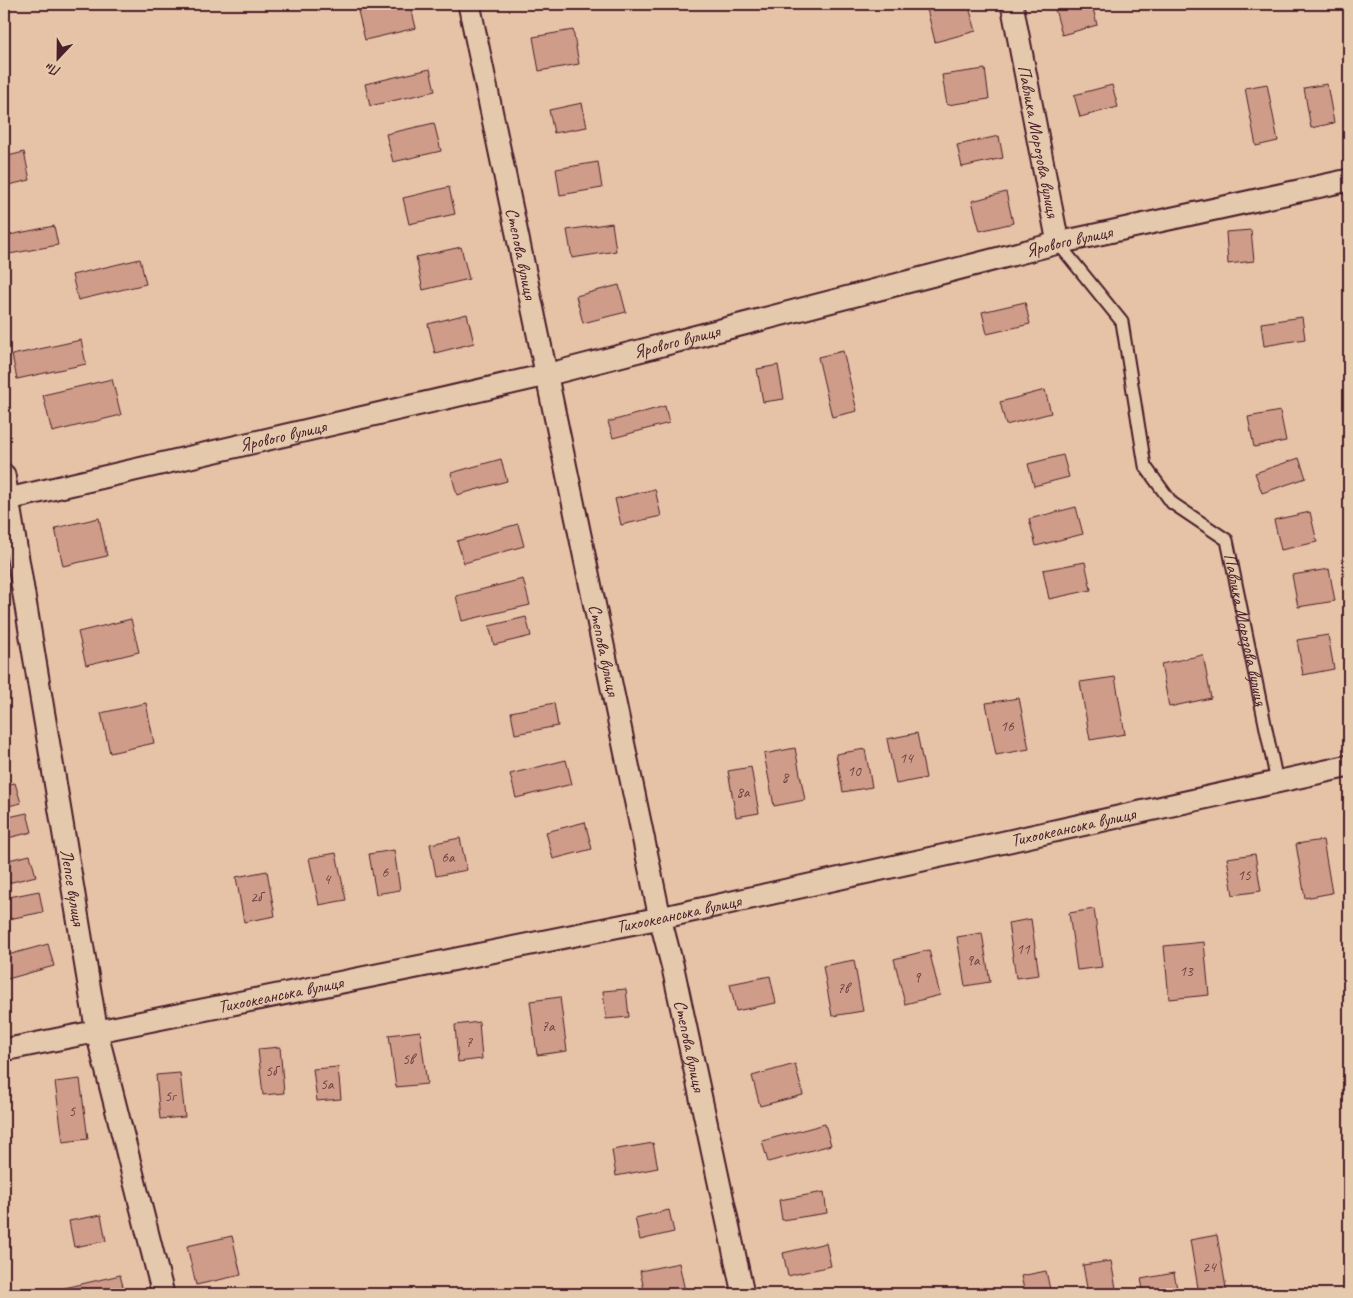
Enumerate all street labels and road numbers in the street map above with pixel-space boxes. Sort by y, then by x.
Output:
street label: Павлика Морозова вулиця [1013,63,1064,221]
street label: Степова вулиця [501,206,542,303]
street label: Ярового вулиця [1023,220,1116,262]
street label: Ярового вулиця [631,319,724,363]
street label: Ярового вулиця [237,415,330,456]
street label: Павлика Морозова вулиця [1219,551,1272,709]
street label: Степова вулиця [584,602,625,700]
street label: Тихоокеанська вулиця [1009,802,1139,851]
street label: Лепсе вулиця [56,847,90,929]
street label: Тихоокеанська вулиця [614,889,745,938]
street label: Тихоокеанська вулиця [216,971,347,1018]
street label: Степова вулиця [669,998,711,1095]

